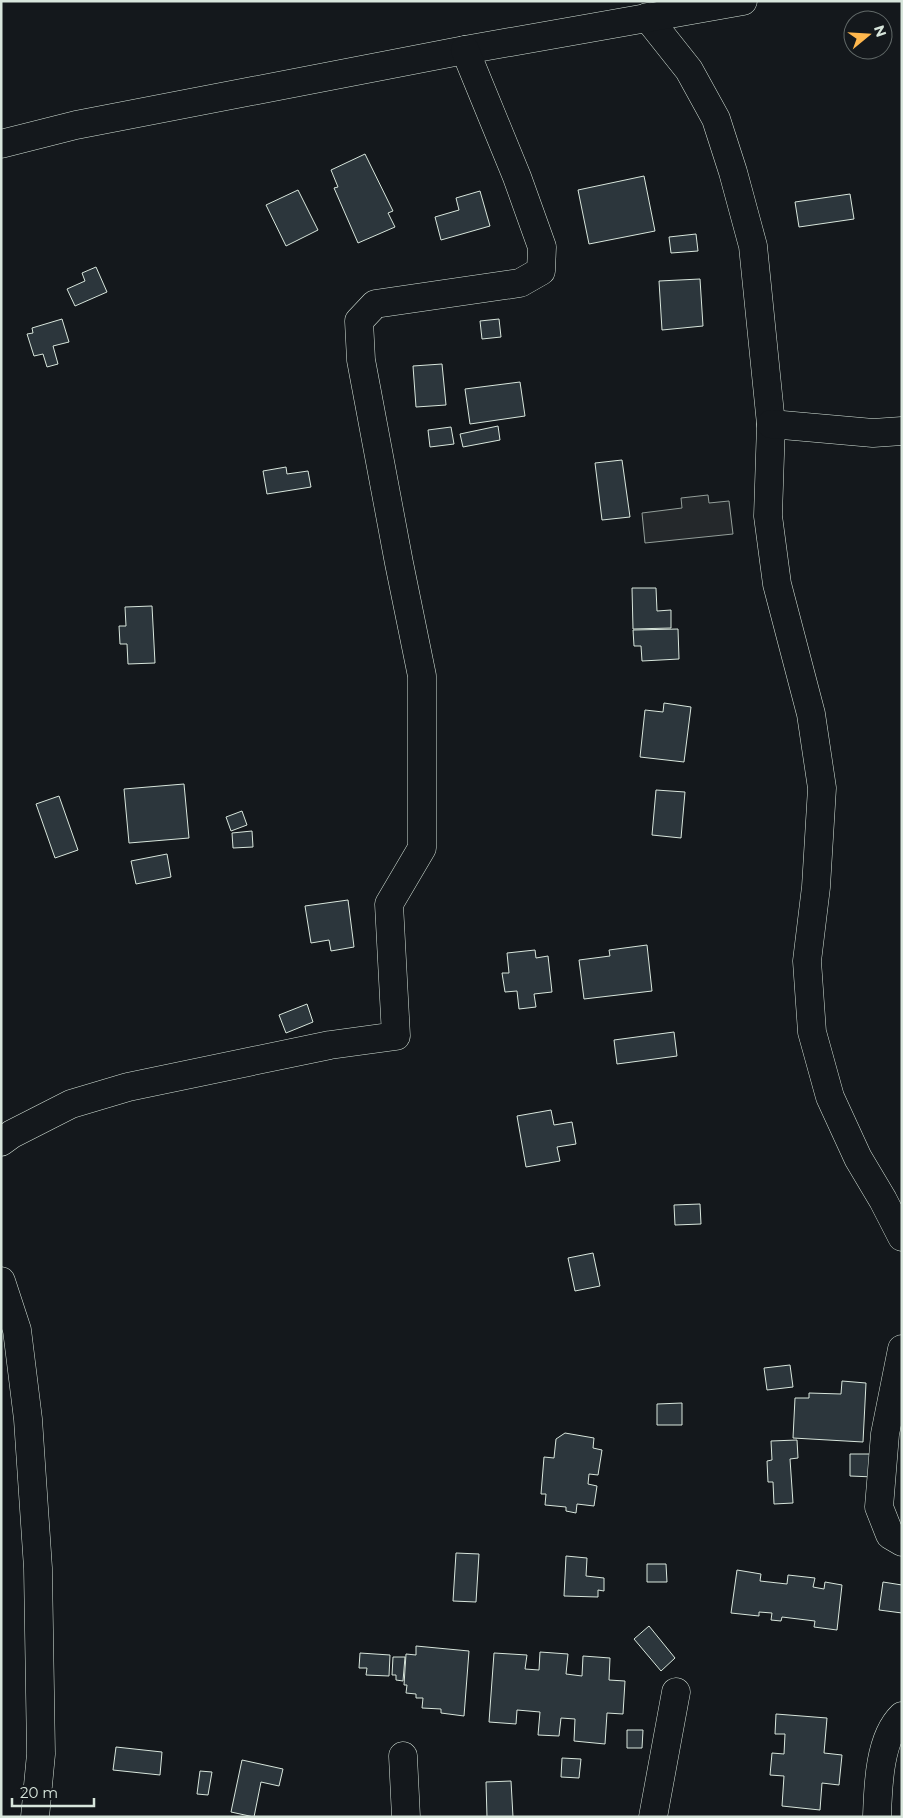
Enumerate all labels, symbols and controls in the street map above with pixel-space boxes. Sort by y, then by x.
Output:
north arrow [843,10,893,60]
text: N [870,23,891,39]
scale bar [12,1776,95,1808]
text: 20 m [20,1783,58,1802]

